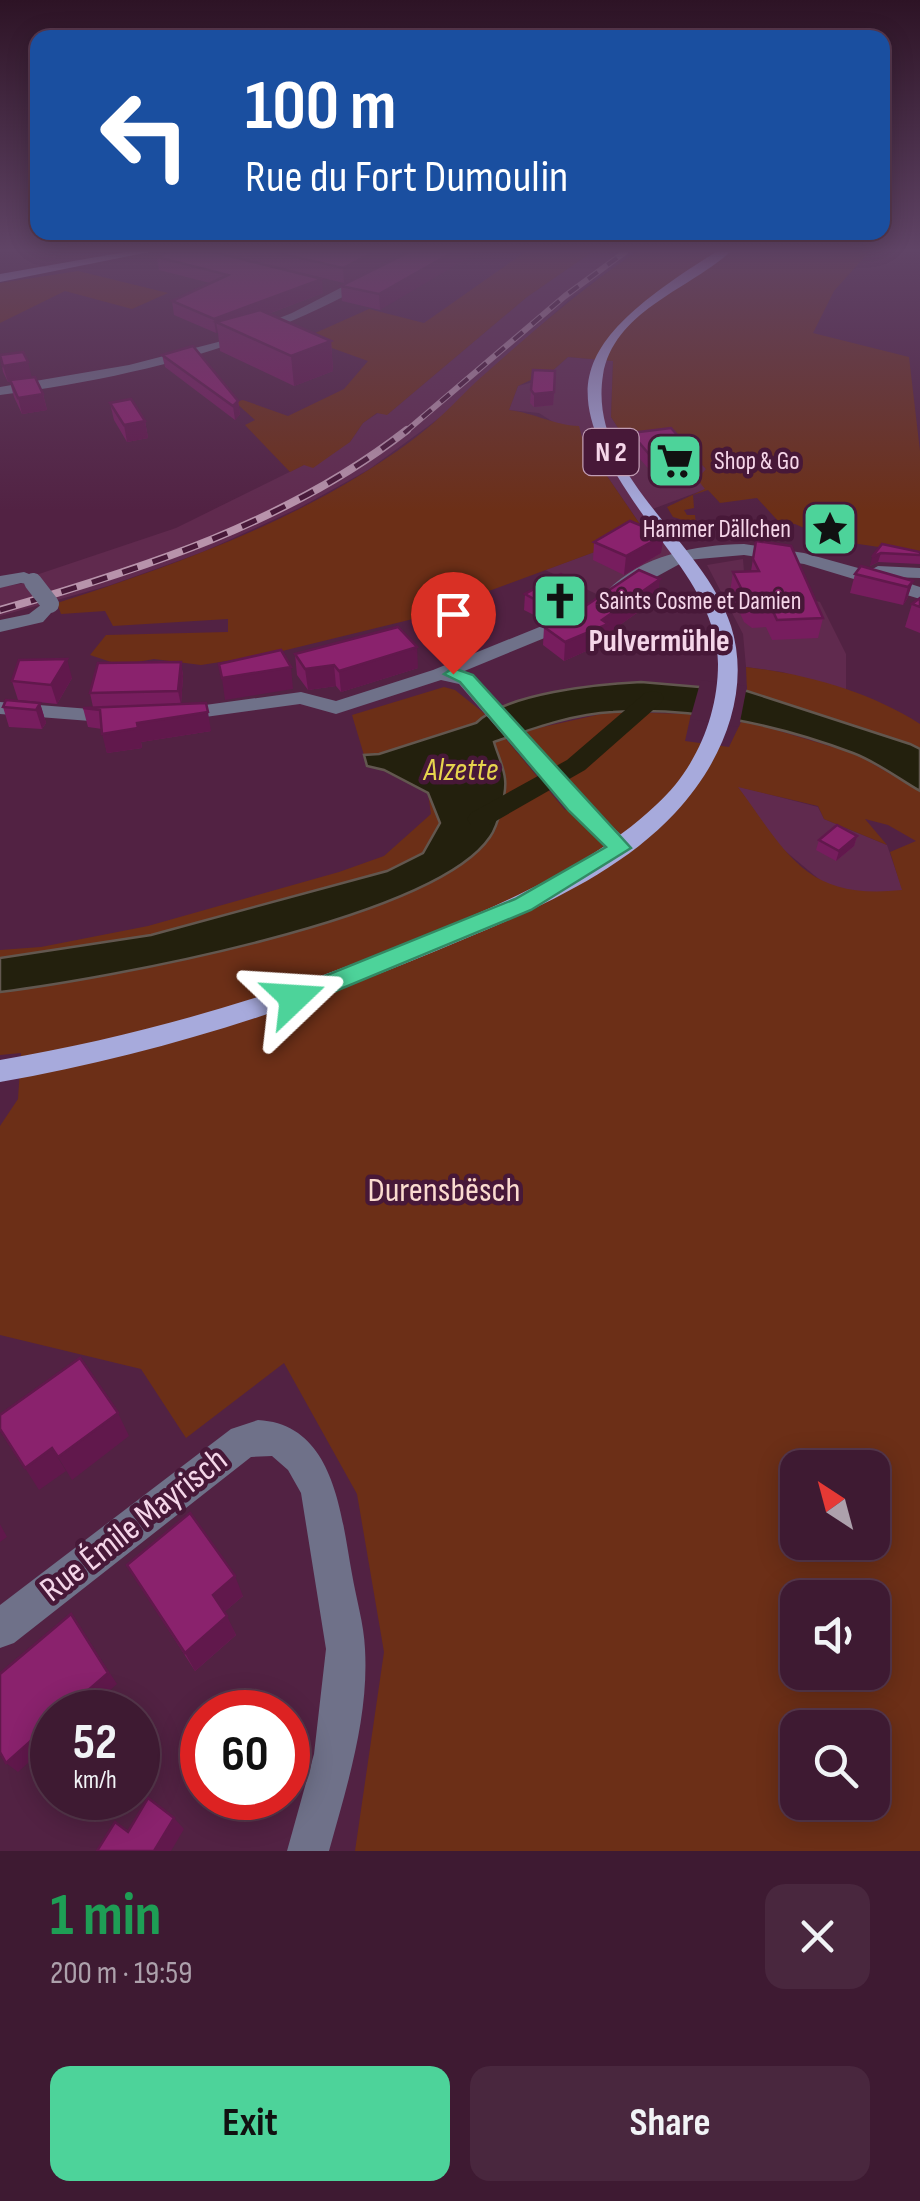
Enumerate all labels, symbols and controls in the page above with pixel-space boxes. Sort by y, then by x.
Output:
text: 100 m [245,65,396,149]
icon: left [80,70,210,200]
text: Rue du Fort Dumoulin [245,150,568,205]
road number: N 2 [584,429,638,475]
supermarket icon: Shop & Go [645,431,705,491]
place label: Shop & Go [714,446,800,477]
place icon: Hammer Dällchen [800,499,860,559]
place label: Hammer Dällchen [643,514,791,545]
church icon: Saints Cosme et Damien [530,571,590,631]
pin [411,572,496,675]
place label: Saints Cosme et Damien [599,586,801,617]
icon: arrive [426,587,481,642]
district label: Pulvermühle [588,622,730,661]
water label: Alzette [422,751,498,790]
position arrow [242,946,346,1050]
park label: Durensbësch [367,1169,521,1212]
street label: Rue Émile Mayrisch [32,1439,236,1611]
north arrow [780,1450,890,1560]
map controls [780,1450,890,1820]
button: sound [780,1580,890,1690]
speed limit sign: 60 [180,1690,310,1820]
button: search [780,1710,890,1820]
text: 52 [73,1713,117,1773]
text: km/h [73,1765,117,1796]
text: 1 min [50,1880,162,1952]
button: close [765,1884,870,1989]
text: 200 m · 19:59 [50,1954,192,1993]
button: Exit [50,2066,450,2181]
button: Share [470,2066,870,2181]

